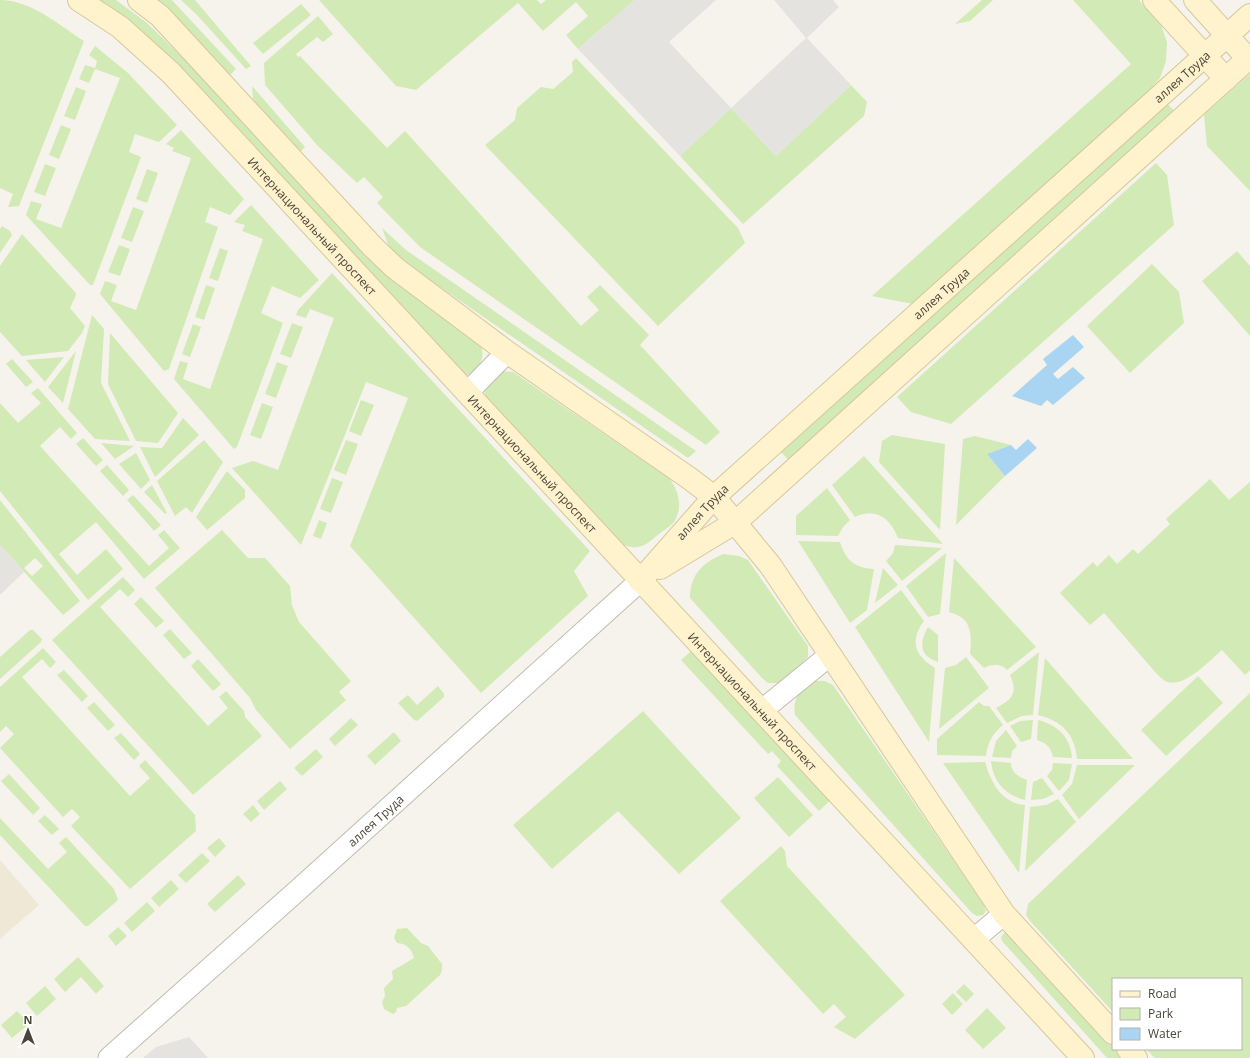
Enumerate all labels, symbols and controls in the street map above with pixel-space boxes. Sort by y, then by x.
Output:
street label: аллея Труда [1150,46,1214,106]
street label: Интернациональный проспект [244,153,381,299]
street label: аллея Труда [909,263,973,323]
street label: Интернациональный проспект [464,391,601,537]
street label: аллея Труда [672,480,732,543]
street label: Интернациональный проспект [684,628,821,774]
street label: аллея Труда [343,790,407,850]
legend [1112,978,1242,1050]
text: Road [1148,985,1177,1002]
text: Park [1148,1005,1174,1022]
north arrow [8,1010,48,1050]
text: N [24,1012,32,1027]
text: Water [1148,1025,1182,1042]

